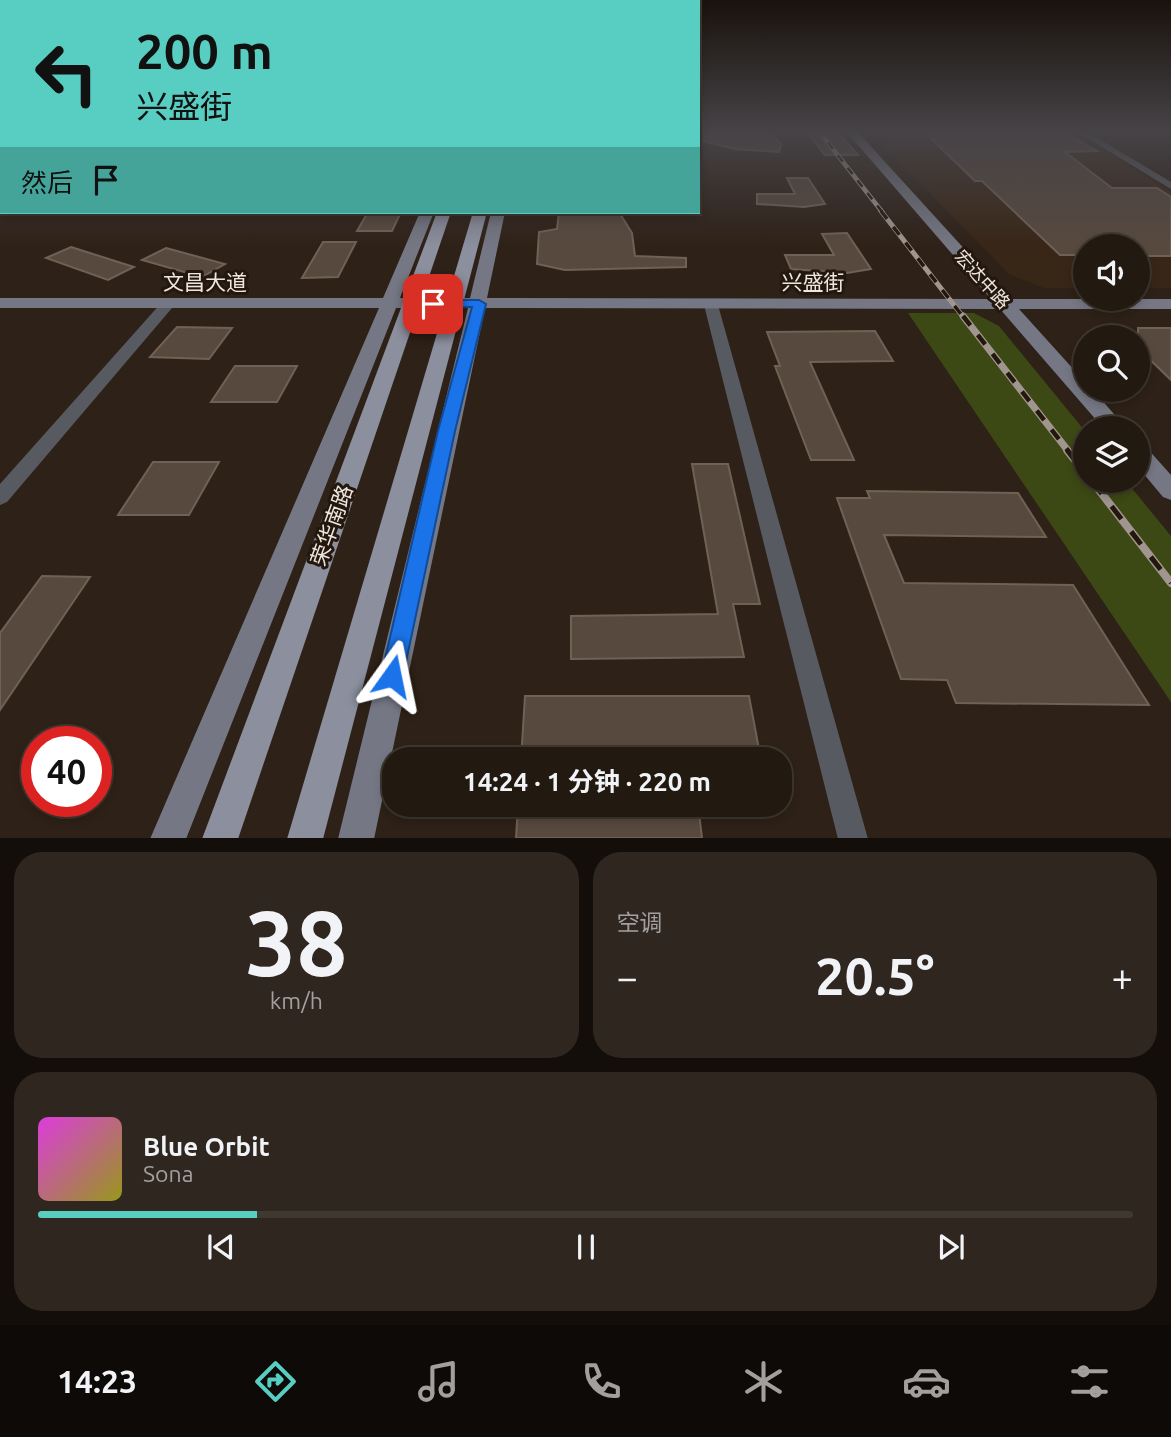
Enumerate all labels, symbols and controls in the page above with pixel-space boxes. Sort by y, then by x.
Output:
text: 200 m [136,23,273,78]
icon: left [21,28,112,119]
text: 兴盛街 [136,88,232,124]
icon: arrive [87,161,125,199]
text: 然后 [21,168,73,197]
map controls [1073,234,1150,493]
button: sound [1073,234,1150,311]
street label: 宏达中路 [951,246,1015,312]
street label: 文昌大道 [163,270,247,294]
street label: 兴盛街 [782,270,845,294]
pin [403,274,463,334]
icon: arrive [414,285,452,323]
button: search [1073,325,1150,402]
button: layers [1073,416,1150,493]
street label: 荣华南路 [305,481,357,569]
position arrow [355,639,429,713]
speed limit sign: 40 [21,726,112,817]
text: 14:24 · 1 分钟 · 220 m [463,767,711,796]
text: 38 [245,891,348,993]
text: 空调 [617,910,663,935]
text: 20.5° [815,947,934,1005]
text: − [617,956,638,998]
text: + [1112,956,1133,998]
text: km/h [270,988,323,1013]
text: Blue Orbit [143,1132,270,1161]
text: Sona [143,1161,193,1186]
icon: previous [202,1228,240,1266]
icon: pause [567,1228,605,1266]
icon: next [932,1228,970,1266]
icon: directions [251,1357,300,1406]
icon: music [414,1357,463,1406]
icon: phone [577,1357,626,1406]
icon: climate [739,1357,788,1406]
icon: car [902,1357,951,1406]
icon: filters [1065,1357,1114,1406]
text: 14:23 [57,1363,137,1399]

